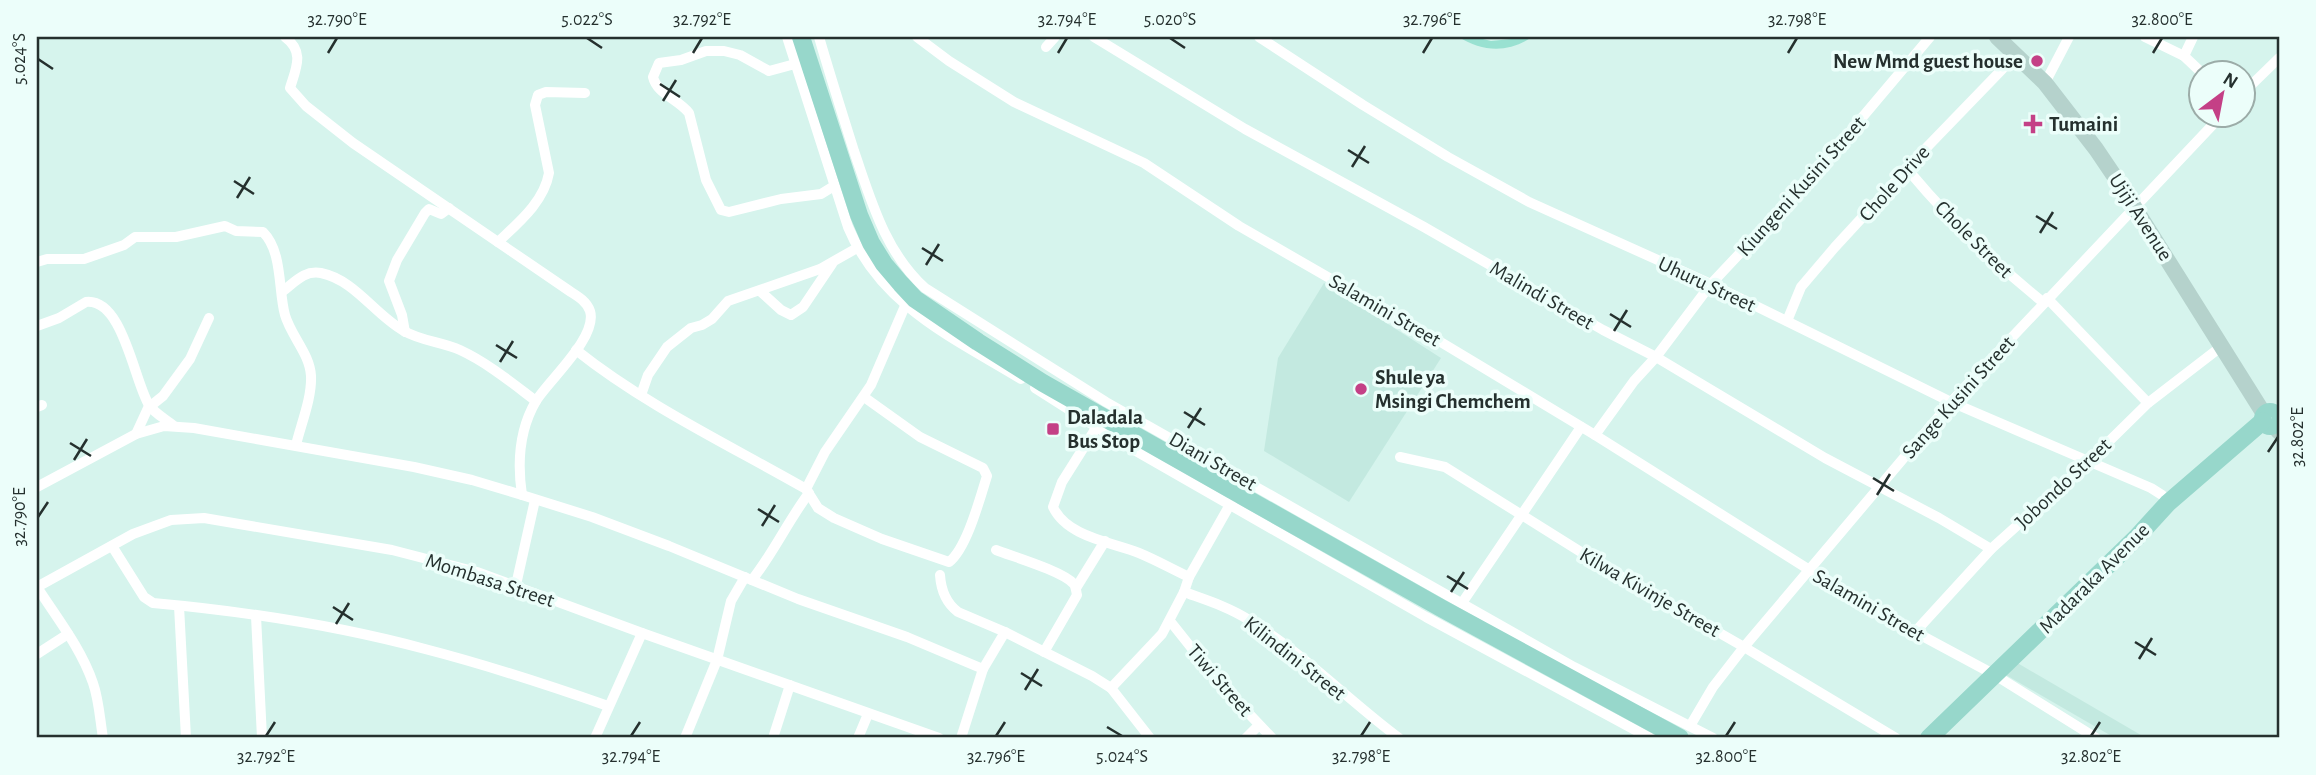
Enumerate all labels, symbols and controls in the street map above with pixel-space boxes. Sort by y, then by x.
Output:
text: 32.790°E [307,11,367,29]
text: 5.022°S [561,11,613,29]
text: 32.792°E [673,11,731,29]
text: 32.794°E [1038,11,1096,29]
text: 5.020°S [1144,11,1196,29]
text: 32.796°E [1403,11,1461,29]
text: 32.798°E [1768,11,1826,29]
text: 32.800°E [2131,11,2193,29]
text: 5.024°S [11,33,29,85]
place label: New Mmd guest house [1833,51,2023,72]
marker: New Mmd guest house [2029,53,2045,69]
north arrow [2186,60,2256,130]
text: N [2220,69,2241,92]
street label: Kiungeni Kusini Street [1733,112,1870,261]
marker: Tumaini [2023,114,2043,134]
place label: Tumaini [2049,114,2118,135]
street label: Chole Drive [1855,141,1934,225]
street label: Ujiji Avenue [2105,170,2176,265]
street label: Chole Street [1931,197,2017,282]
street label: Uhuru Street [1655,253,1759,316]
street label: Malindi Street [1486,257,1597,334]
street label: Salamini Street [1326,270,1444,351]
street label: Sange Kusini Street [1898,332,2019,463]
place label: Shule ya Msingi Chemchem [1375,367,1531,412]
marker: Shule ya Msingi Chemchem [1353,381,1369,397]
place label: Daladala Bus Stop [1067,407,1143,452]
text: 32.802°E [2289,407,2307,467]
marker: Daladala Bus Stop [1045,421,1061,437]
street label: Diani Street [1166,428,1260,495]
street label: Jobondo Street [2011,434,2115,533]
text: 32.790°E [11,487,29,547]
street label: Madaraka Avenue [2035,519,2153,637]
street label: Kilwa Kivinje Street [1576,544,1724,641]
street label: Mombasa Street [423,550,557,611]
street label: Salamini Street [1810,565,1928,646]
street label: Kilindini Street [1240,612,1350,705]
street label: Tiwi Street [1183,640,1256,720]
text: 32.792°E [237,748,295,766]
text: 32.794°E [602,748,660,766]
text: 32.796°E [967,748,1025,766]
text: 5.024°S [1096,748,1148,766]
text: 32.798°E [1332,748,1390,766]
text: 32.800°E [1695,748,1757,766]
text: 32.802°E [2061,748,2121,766]

